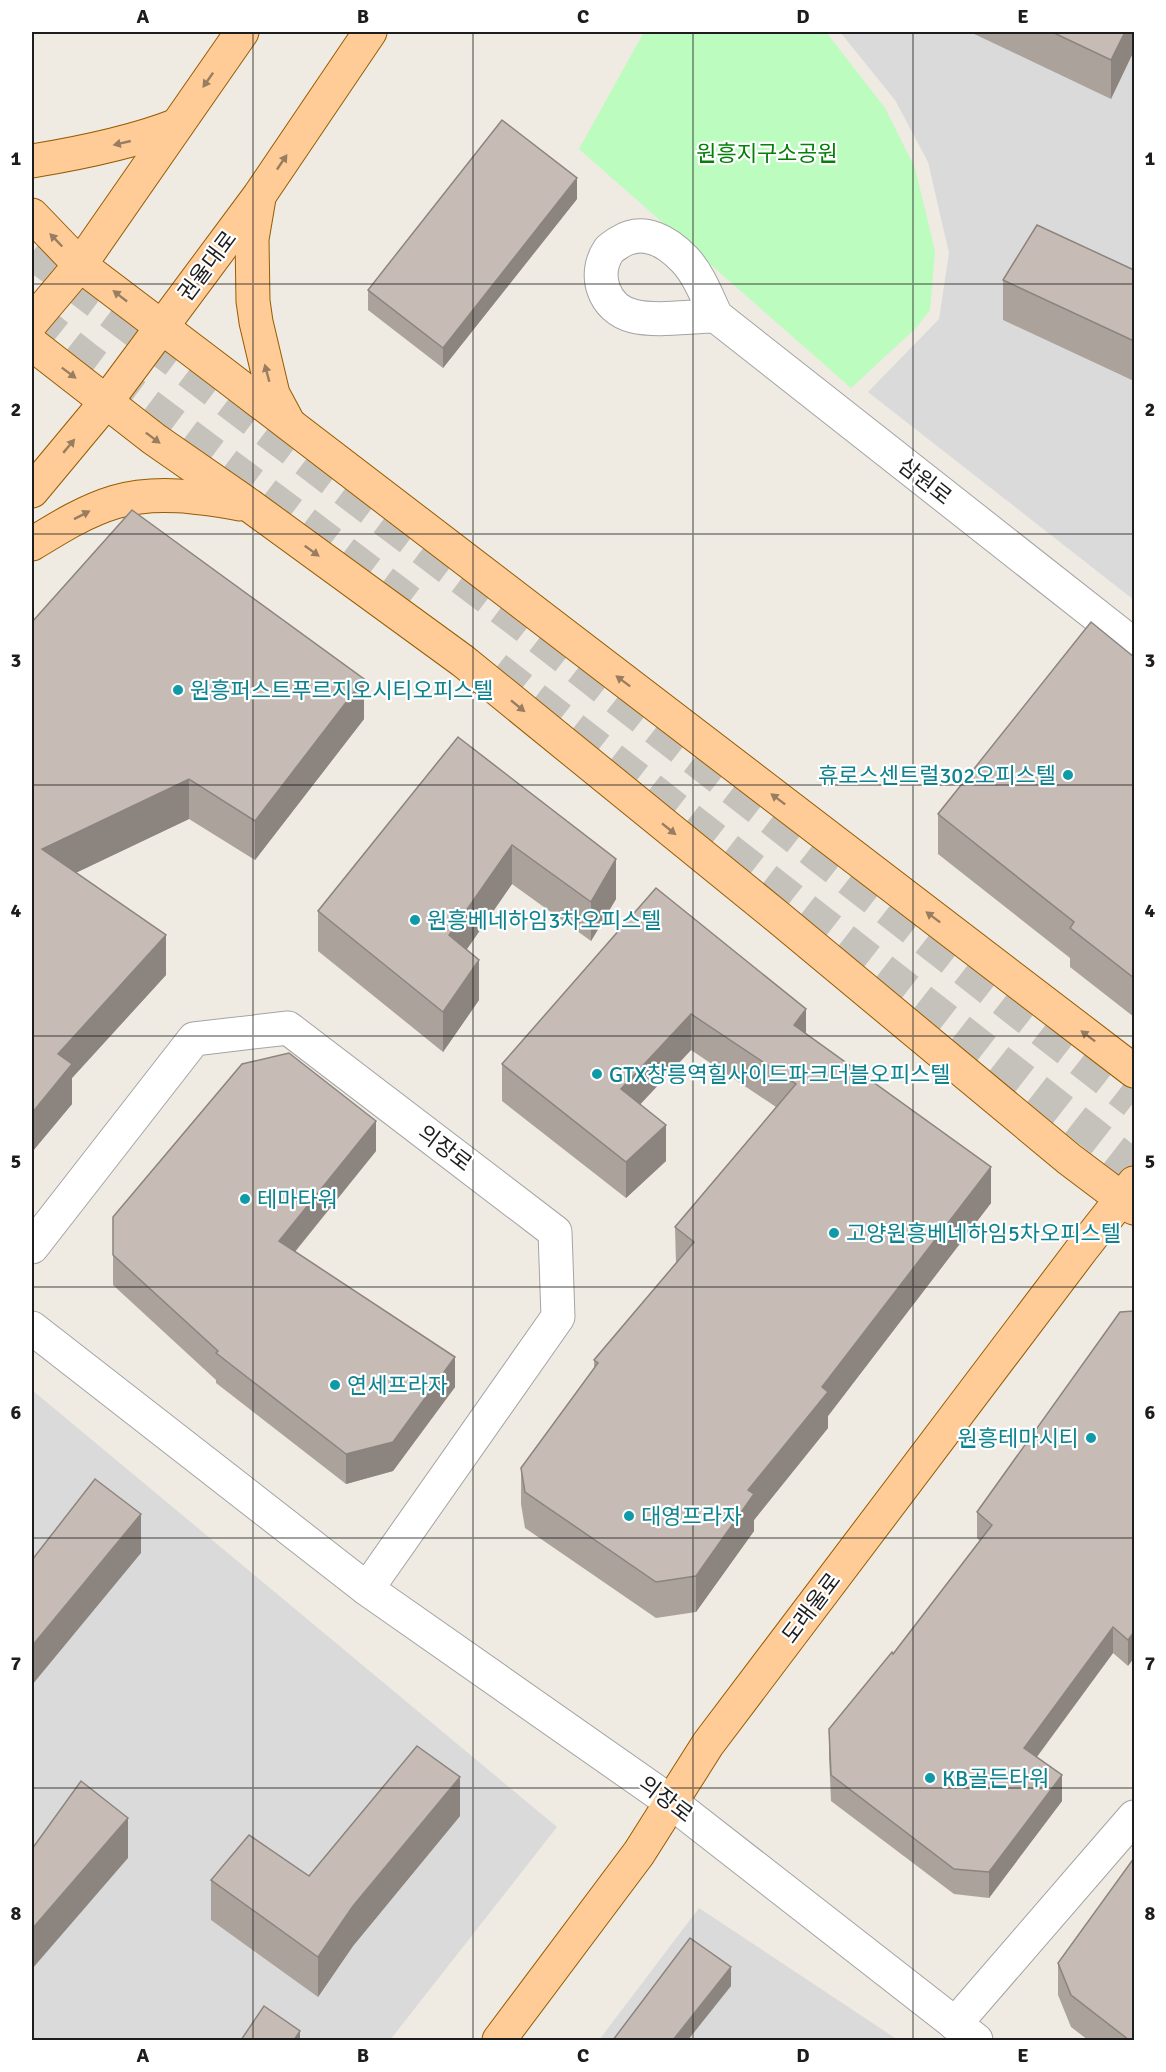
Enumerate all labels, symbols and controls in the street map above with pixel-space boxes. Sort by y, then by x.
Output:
text: A [137,4,150,29]
text: B [357,4,369,29]
text: C [577,4,589,29]
text: D [796,4,810,29]
text: E [1017,4,1029,29]
one-way arrow [202,71,214,87]
one-way arrow [113,138,131,148]
park label: 원흥지구소공원 [696,140,838,167]
text: 1 [11,146,22,171]
text: 1 [1145,146,1156,171]
one-way arrow [276,155,288,171]
street label: 권율대로 [172,226,242,306]
one-way arrow [49,233,63,247]
one-way arrow [112,290,128,303]
one-way arrow [262,364,271,382]
one-way arrow [61,367,77,379]
text: 2 [11,397,21,422]
text: 2 [1145,397,1155,422]
one-way arrow [145,431,160,443]
one-way arrow [62,439,75,454]
street label: 삼원로 [893,452,957,510]
one-way arrow [74,510,91,520]
one-way arrow [304,544,319,556]
text: 3 [11,648,21,673]
text: 3 [1145,648,1155,673]
one-way arrow [615,674,631,687]
place label: 원흥퍼스트푸르지오시티오피스텔 [190,677,494,704]
marker: 원흥퍼스트푸르지오시티오피스텔 [171,683,185,697]
one-way arrow [510,699,525,711]
place label: 휴로스센트럴302오피스텔 [818,762,1056,789]
marker: 휴로스센트럴302오피스텔 [1061,768,1075,782]
one-way arrow [770,792,786,805]
one-way arrow [661,822,677,835]
text: 4 [11,898,22,923]
text: 4 [1145,898,1156,923]
place label: 원흥베네하임3차오피스텔 [427,907,662,934]
one-way arrow [925,911,941,924]
marker: 원흥베네하임3차오피스텔 [408,913,422,927]
one-way arrow [1080,1029,1096,1042]
place label: GTX창릉역힐사이드파크더블오피스텔 [609,1061,951,1088]
marker: GTX창릉역힐사이드파크더블오피스텔 [590,1067,604,1081]
street label: 의장로 [413,1119,477,1177]
text: 5 [11,1149,21,1174]
text: 5 [1145,1149,1155,1174]
place label: 테마타워 [257,1186,338,1213]
marker: 테마타워 [238,1192,252,1206]
place label: 고양원흥베네하임5차오피스텔 [846,1220,1121,1247]
marker: 고양원흥베네하임5차오피스텔 [827,1226,841,1240]
place label: 연세프라자 [347,1372,448,1399]
marker: 연세프라자 [328,1378,342,1392]
text: 6 [11,1400,22,1425]
text: 6 [1145,1400,1156,1425]
place label: 원흥테마시티 [958,1425,1079,1452]
marker: 원흥테마시티 [1084,1431,1098,1445]
place label: 대영프라자 [641,1503,742,1530]
marker: 대영프라자 [622,1509,636,1523]
street label: 도래울로 [776,1568,846,1648]
text: 7 [11,1651,22,1676]
text: 7 [1145,1651,1156,1676]
place label: KB골든타워 [942,1765,1049,1792]
street label: 의장로 [634,1770,698,1828]
marker: KB골든타워 [923,1771,937,1785]
text: 8 [11,1901,22,1926]
text: 8 [1145,1901,1156,1926]
text: A [137,2043,150,2068]
text: B [357,2043,369,2068]
text: C [577,2043,589,2068]
text: D [796,2043,810,2068]
text: E [1017,2043,1029,2068]

